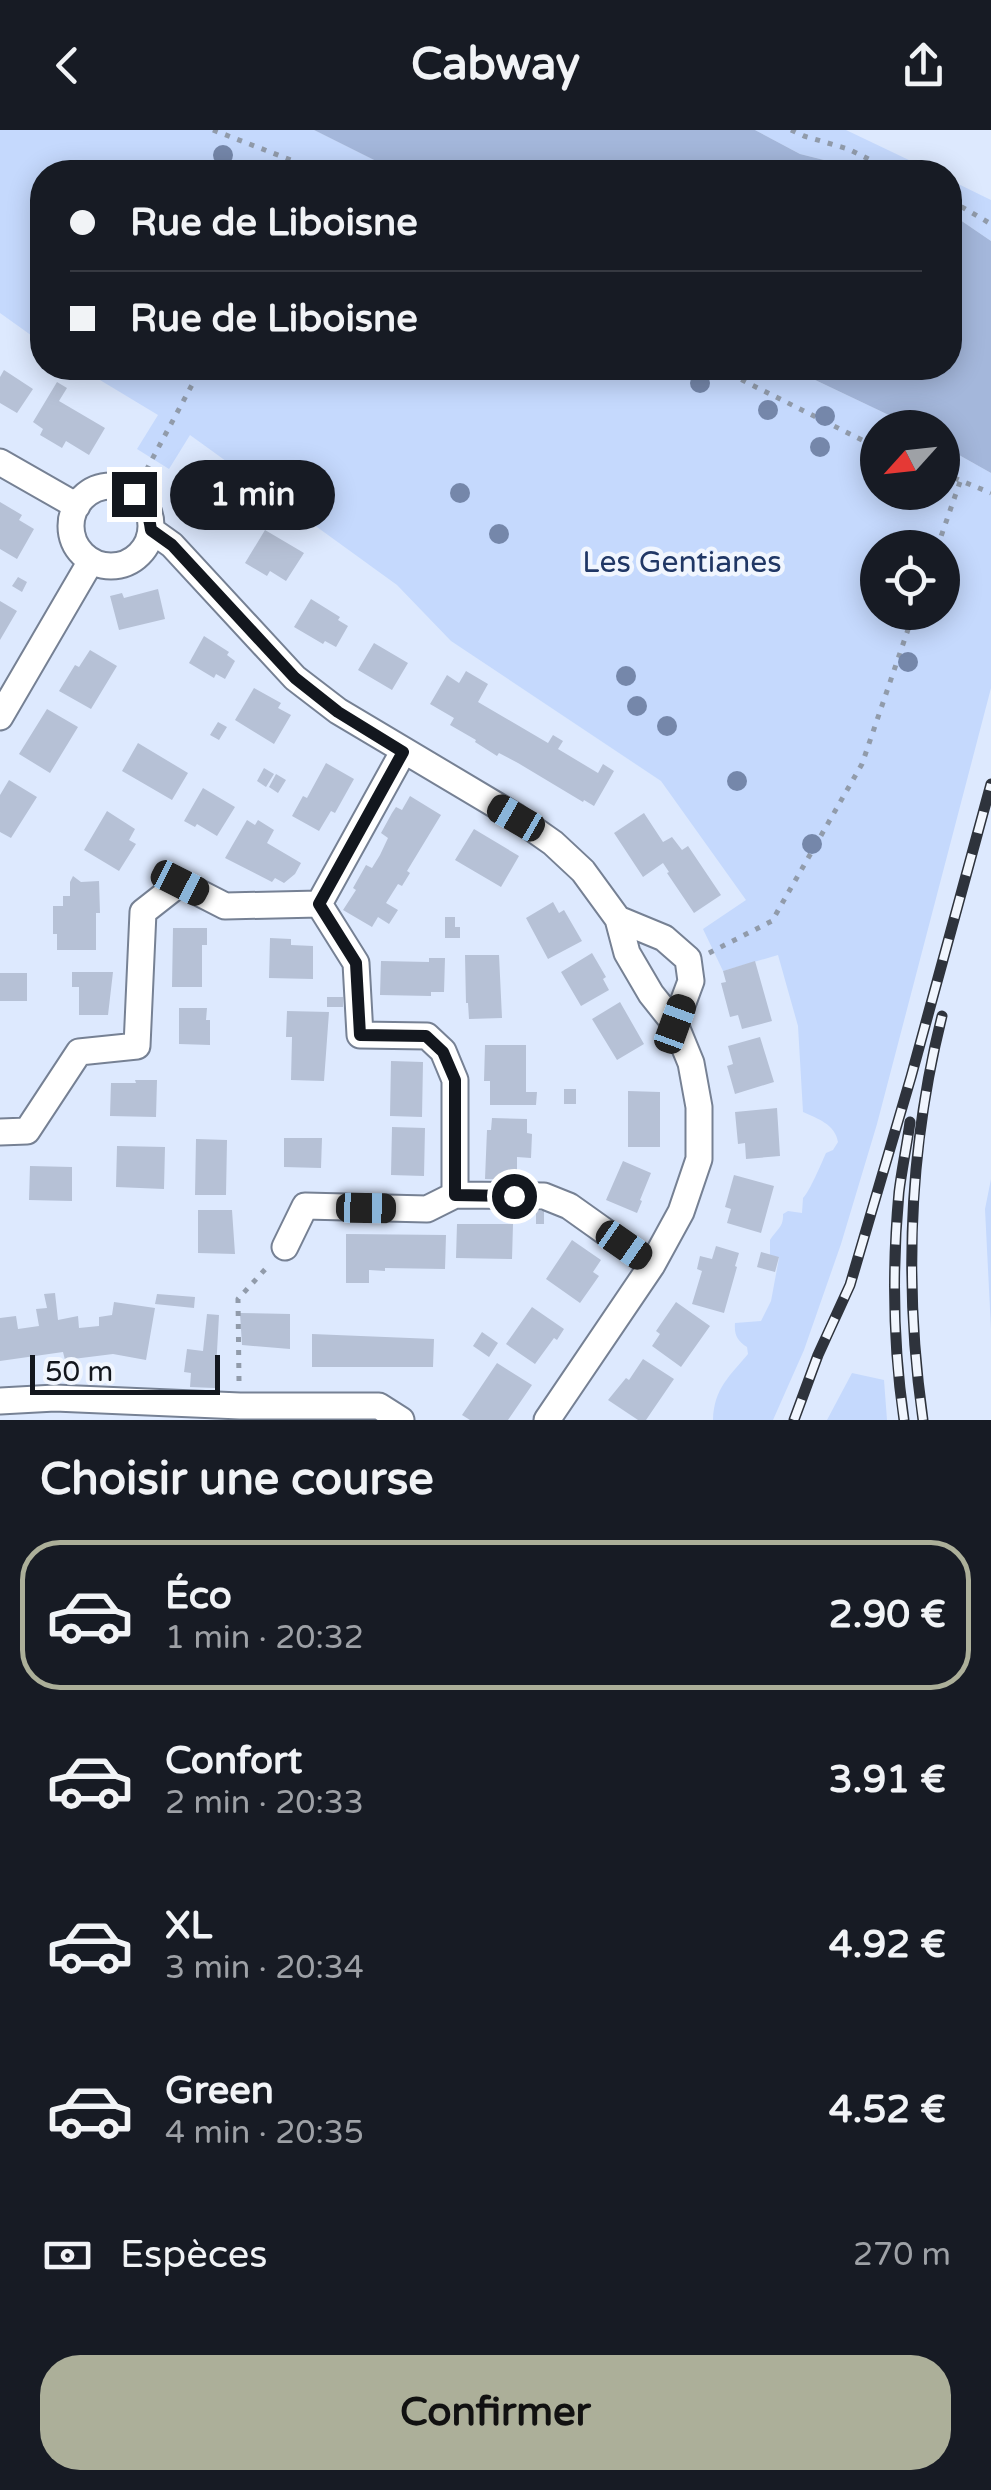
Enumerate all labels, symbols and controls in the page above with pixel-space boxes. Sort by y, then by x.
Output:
icon: back [40,38,95,93]
text: Cabway [411,38,580,92]
icon: share [896,38,951,93]
text: Rue de Liboisne [130,200,418,246]
text: Rue de Liboisne [130,296,418,342]
north arrow [860,410,960,510]
map controls [860,410,960,630]
callout: 1 min [169,459,334,529]
route end [112,472,157,517]
text: 1 min [210,476,295,514]
button: locate [860,530,960,630]
park label: Les Gentianes [582,544,782,581]
car [483,790,549,846]
car [146,856,214,910]
car [651,991,699,1057]
route start [492,1174,537,1219]
car [336,1192,396,1224]
car [591,1216,657,1274]
scale bar [30,1350,220,1394]
text: 50 m [45,1355,113,1389]
text: Choisir une course [40,1453,434,1507]
icon: car [45,1570,135,1660]
text: Éco [165,1573,232,1619]
text: 2.90 € [829,1592,946,1638]
text: 1 min · 20:32 [165,1619,364,1657]
icon: car [45,1735,135,1825]
text: Confort [165,1738,302,1784]
text: 3.91 € [829,1757,946,1803]
text: 2 min · 20:33 [165,1784,364,1822]
icon: car [45,1900,135,1990]
text: XL [165,1903,212,1949]
text: 4.92 € [829,1922,946,1968]
text: 3 min · 20:34 [165,1949,364,1987]
icon: car [45,2065,135,2155]
text: Green [165,2068,274,2114]
text: 4.52 € [829,2087,946,2133]
text: 4 min · 20:35 [165,2114,364,2152]
icon: cash [40,2228,95,2283]
text: Espèces [120,2232,268,2278]
text: 270 m [853,2236,951,2274]
button: Confirmer [40,2355,951,2470]

